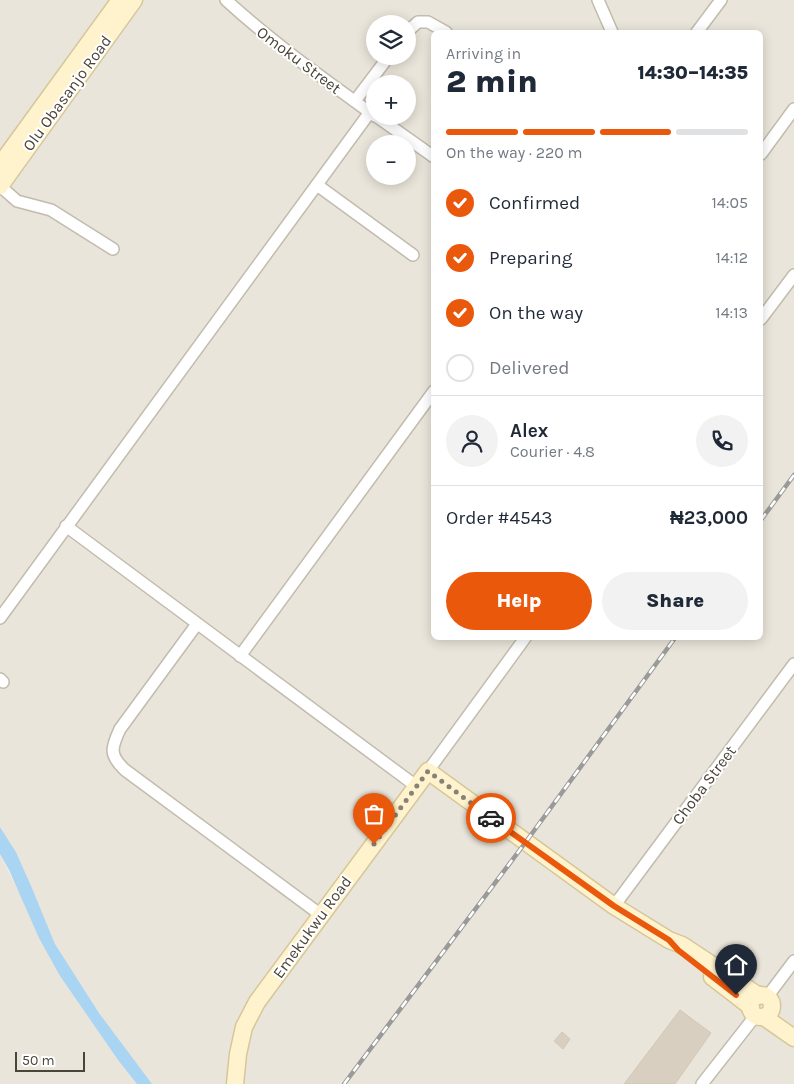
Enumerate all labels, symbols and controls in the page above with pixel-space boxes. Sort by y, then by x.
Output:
map controls [366,15,416,185]
button: layers [366,15,416,65]
street label: Omoku Street [253,22,345,98]
street label: Olu Obasanjo Road [19,32,115,154]
text: Arriving in [446,44,521,63]
text: 14:30–14:35 [637,62,748,84]
text: 2 min [446,63,538,100]
button: + [366,75,416,125]
button: − [366,135,416,185]
text: On the way · 220 m [446,143,583,162]
icon: check [446,189,474,217]
text: Confirmed [489,192,580,214]
text: 14:05 [712,193,748,212]
icon: check [446,244,474,272]
text: Preparing [489,247,572,269]
text: 14:12 [716,248,748,267]
icon: check [446,299,474,327]
text: On the way [489,302,583,324]
text: 14:13 [715,303,748,322]
text: Delivered [489,357,569,379]
button: person [446,415,498,467]
button: phone [696,415,748,467]
text: Alex [510,420,548,442]
text: Courier · 4.8 [510,442,595,461]
text: Order #4543 [446,507,553,529]
text: ₦23,000 [670,507,748,529]
button: Help [446,572,592,630]
button: Share [602,572,748,630]
street label: Choba Street [668,742,740,828]
pin [353,793,395,844]
courier [466,793,516,843]
icon: bag [360,800,388,828]
icon: car [477,804,505,832]
street label: Emekukwu Road [269,872,355,982]
pin [715,944,757,995]
icon: home [722,951,750,979]
scale bar [15,1049,85,1072]
text: 50 m [22,1052,55,1069]

